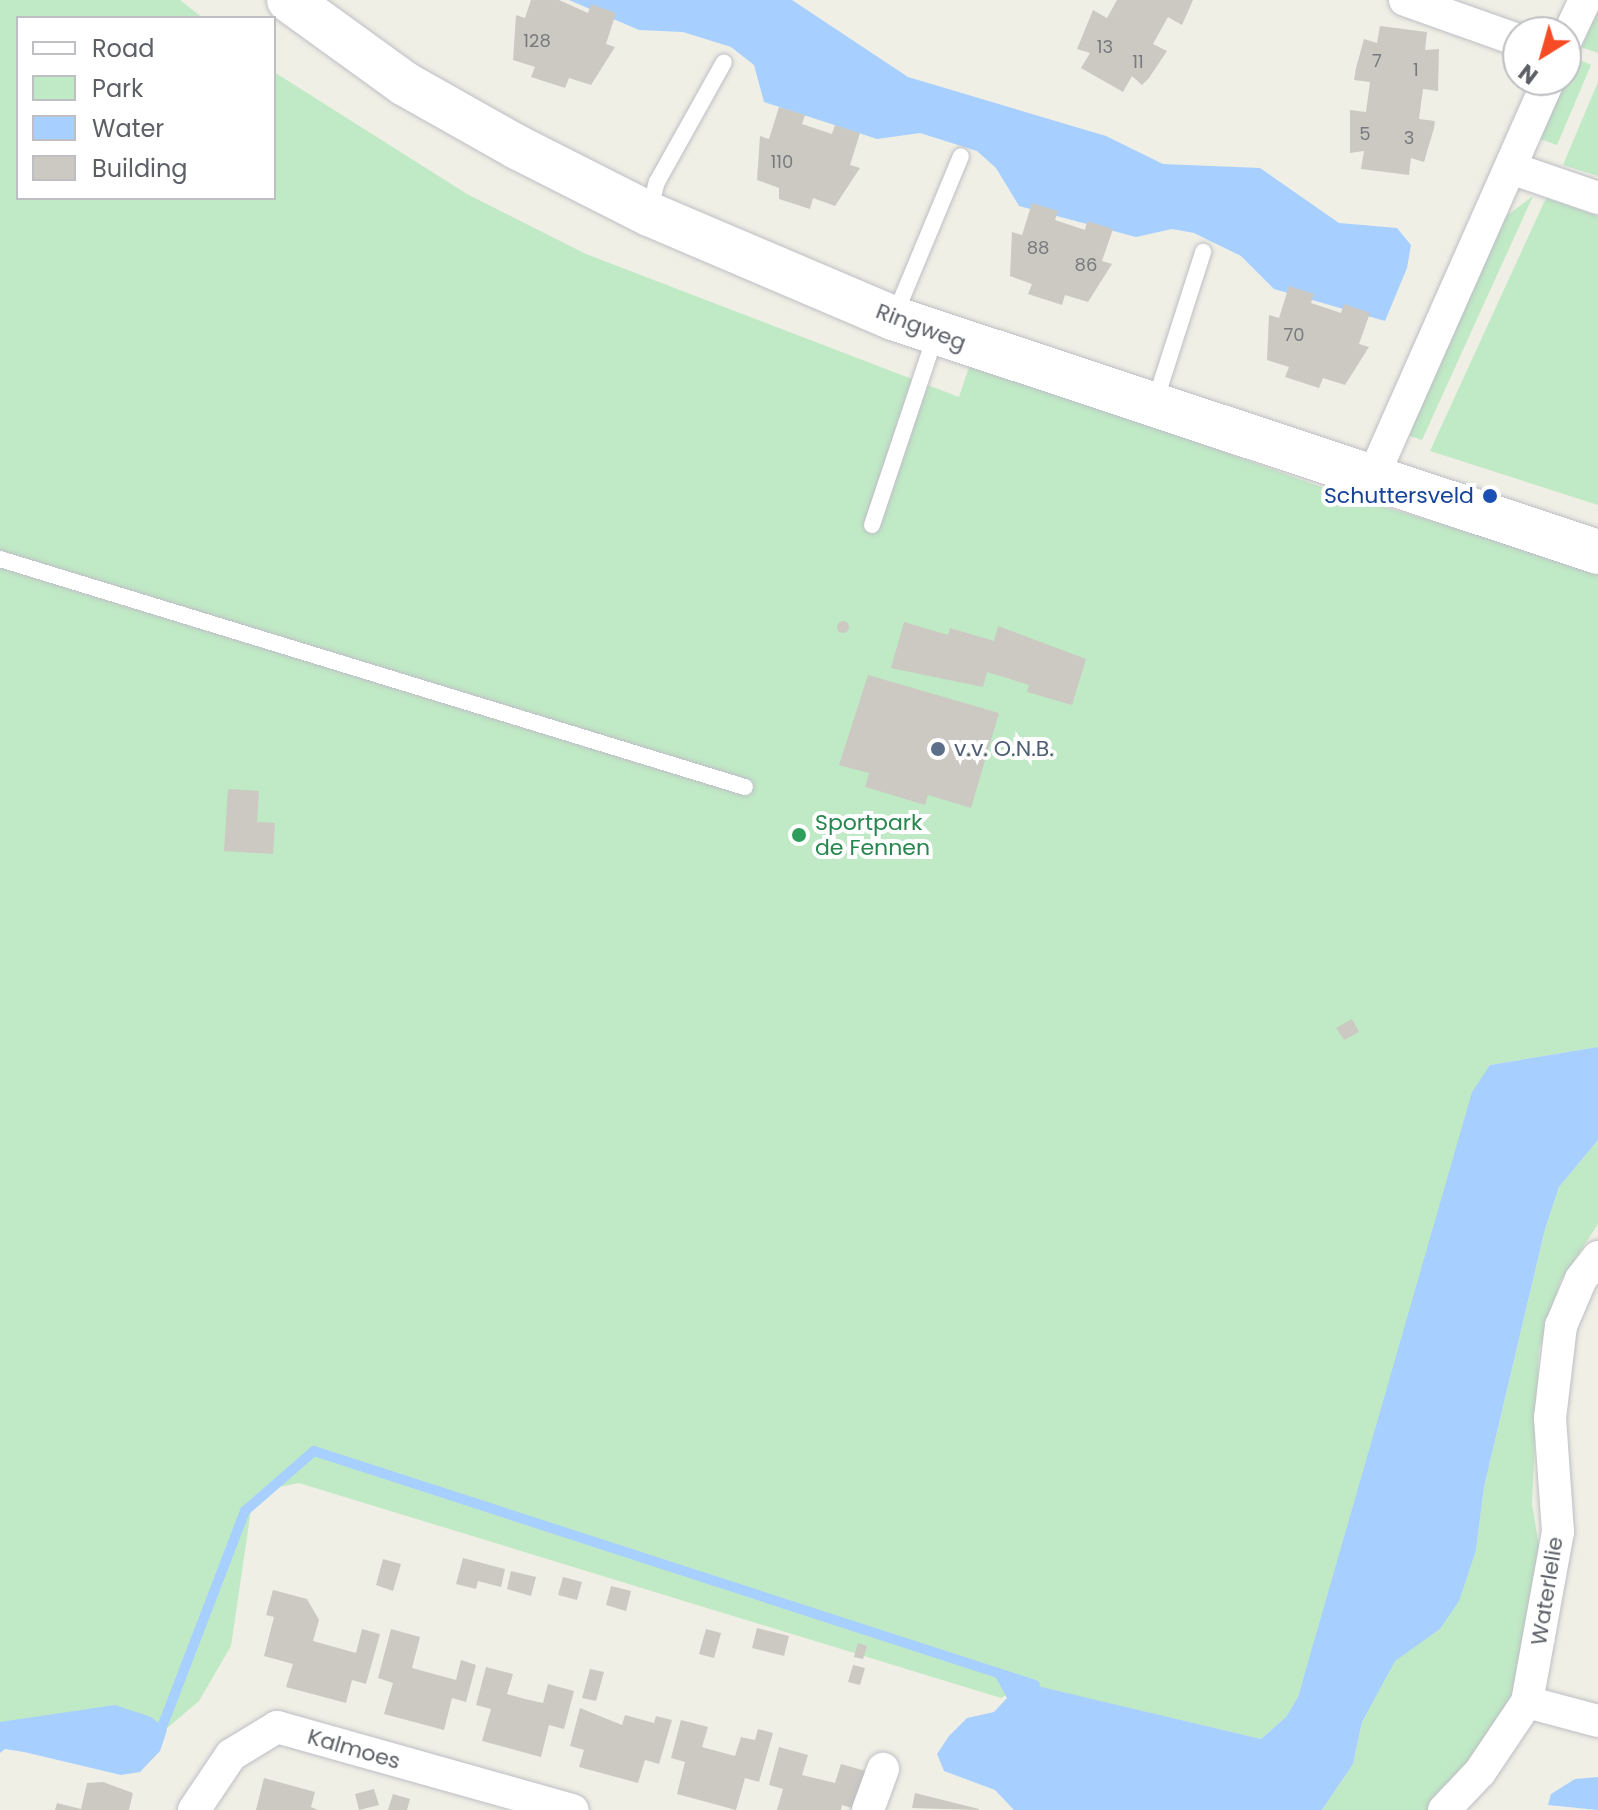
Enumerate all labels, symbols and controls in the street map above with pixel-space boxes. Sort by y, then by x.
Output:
legend [16,16,276,200]
north arrow [1502,16,1582,96]
house number: 128 [523,30,551,52]
text: Road [92,32,154,65]
house number: 13 [1097,36,1113,58]
house number: 7 [1372,50,1382,72]
house number: 11 [1132,51,1144,73]
text: N [1513,57,1544,91]
house number: 1 [1413,59,1419,81]
text: Park [92,72,143,105]
text: Water [92,112,164,145]
house number: 5 [1359,123,1371,145]
house number: 3 [1404,127,1414,149]
house number: 110 [771,151,793,173]
text: Building [92,152,188,185]
house number: 88 [1027,237,1049,259]
house number: 86 [1075,254,1097,276]
street label: Ringweg [872,298,970,356]
house number: 70 [1283,324,1305,346]
place label: Schuttersveld [1324,483,1474,509]
marker: Schuttersveld [1481,487,1499,505]
place label: v.v. O.N.B. [954,736,1054,762]
marker: v.v. O.N.B. [929,740,947,758]
place label: Sportpark de Fennen [815,809,930,860]
marker: Sportpark de Fennen [790,826,808,844]
street label: Waterlelie [1525,1535,1569,1647]
street label: Kalmoes [305,1723,403,1775]

